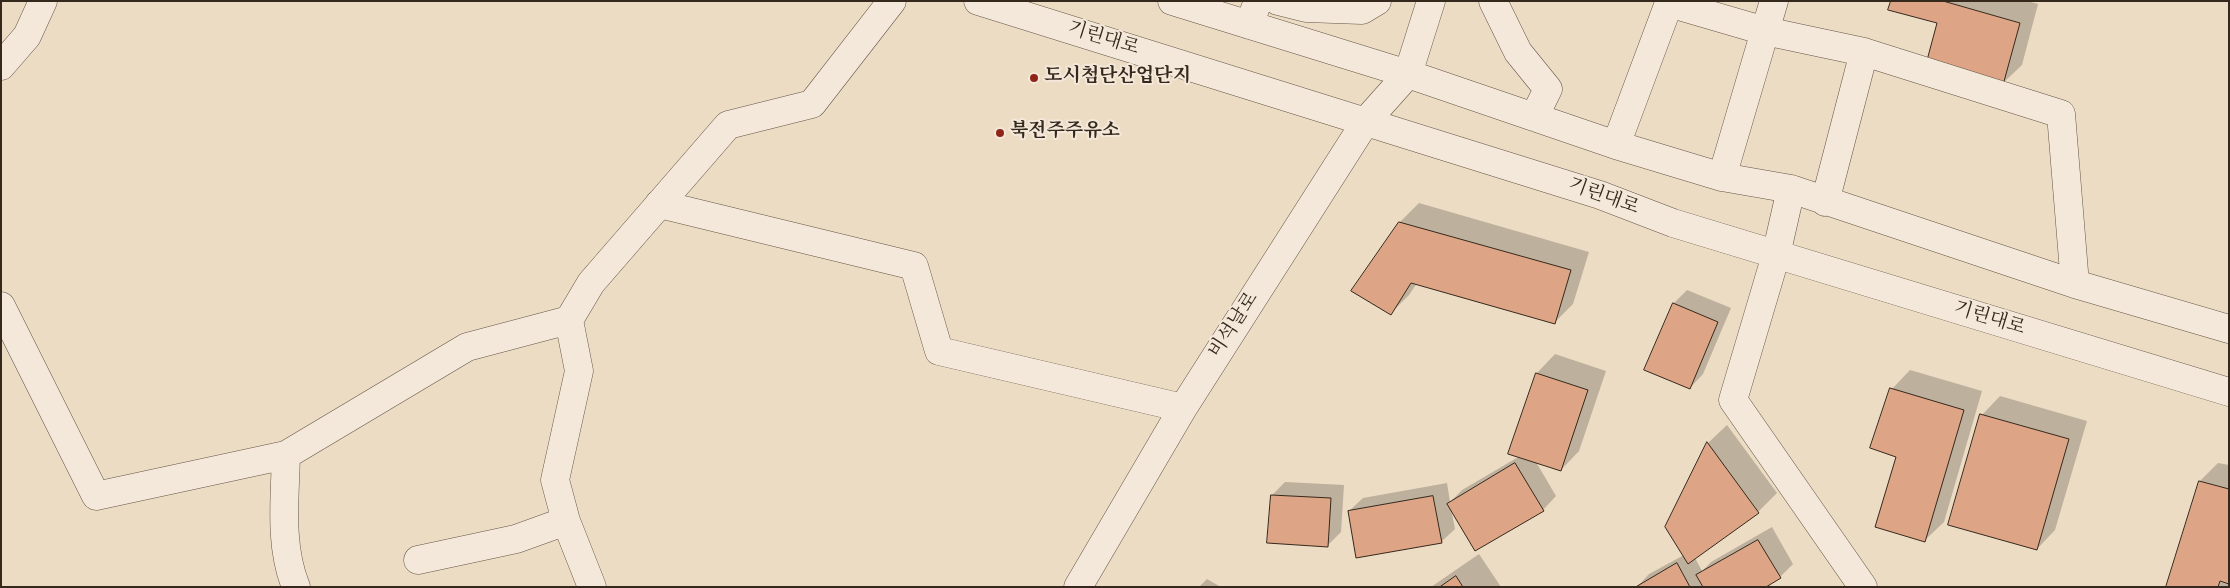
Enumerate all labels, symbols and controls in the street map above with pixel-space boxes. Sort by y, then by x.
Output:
street label: 기린대로 [1065,18,1141,62]
place label: 도시첨단산업단지 [1044,67,1191,89]
marker: 도시첨단산업단지 [1028,72,1040,84]
place label: 북전주주유소 [1010,122,1120,144]
marker: 북전주주유소 [994,127,1006,139]
street label: 기린대로 [1565,175,1641,221]
street label: 비석날로 [1205,289,1265,363]
street label: 기린대로 [1951,298,2027,342]

